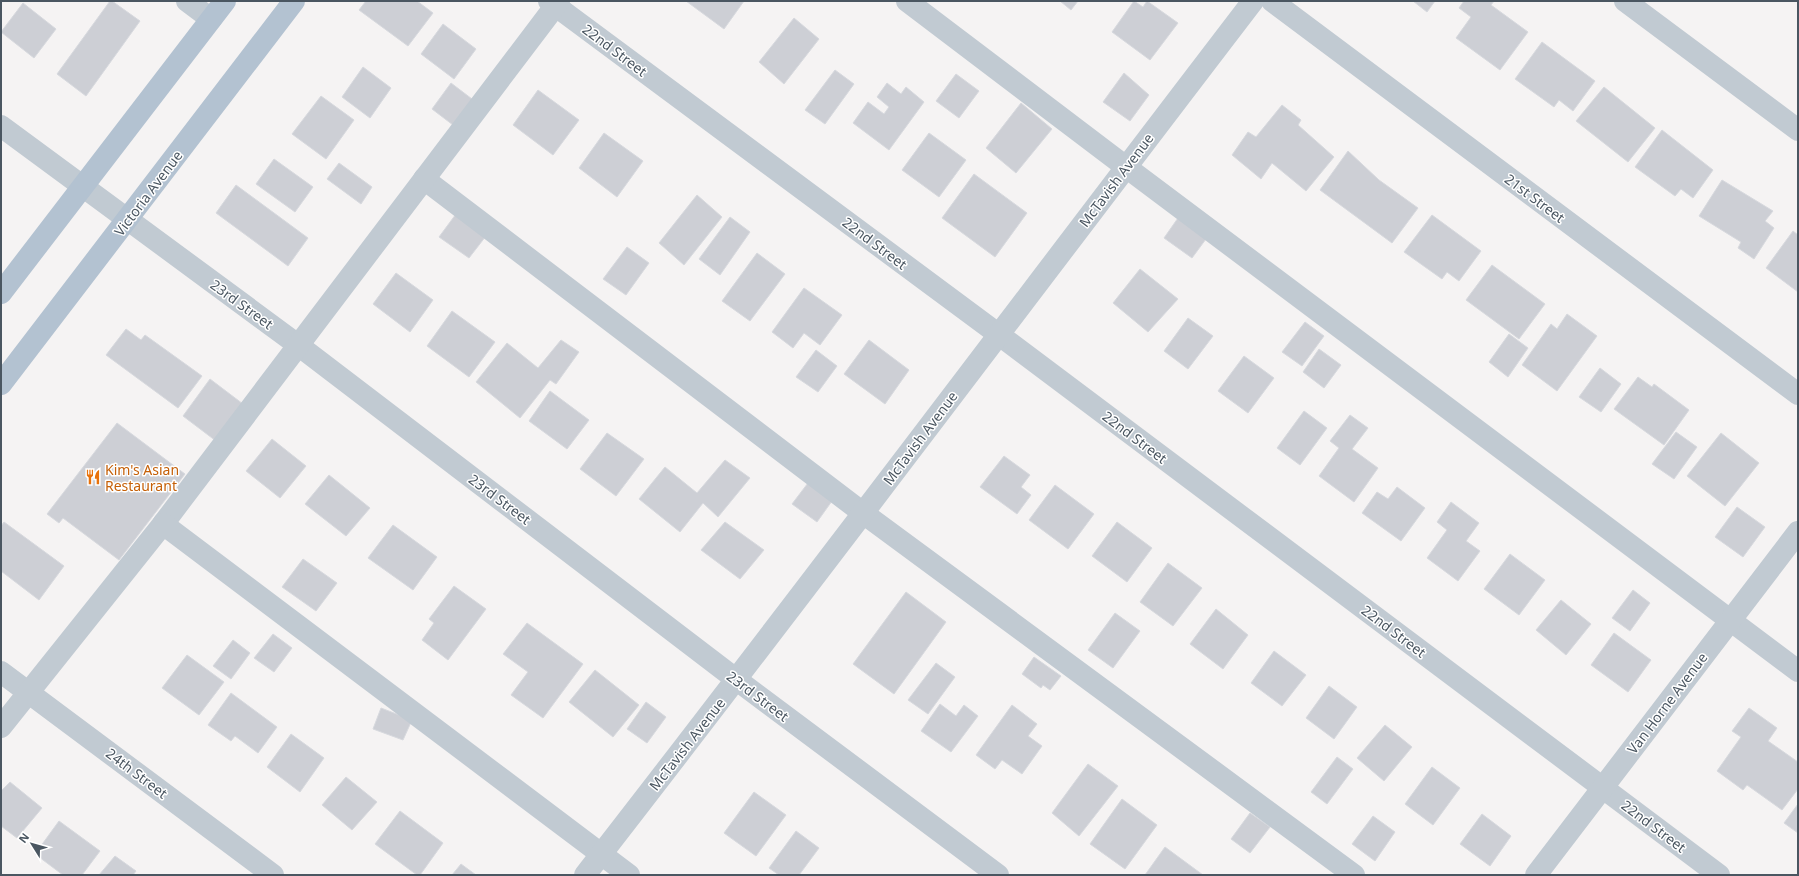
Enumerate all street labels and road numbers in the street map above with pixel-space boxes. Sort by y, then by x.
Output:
street label: 22nd Street [579,20,651,80]
street label: McTavish Avenue [1074,129,1158,231]
street label: Victoria Avenue [110,146,186,240]
street label: 21st Street [1501,169,1569,227]
street label: 22nd Street [839,213,911,273]
street label: 23rd Street [207,275,277,333]
street label: McTavish Avenue [878,387,962,489]
street label: 22nd Street [1099,407,1171,467]
street label: 23rd Street [465,469,535,529]
street label: 22nd Street [1358,601,1430,661]
street label: Van Horne Avenue [1623,648,1711,758]
street label: 23rd Street [723,666,793,726]
street label: McTavish Avenue [645,694,729,794]
street label: 24th Street [102,744,172,802]
street label: 22nd Street [1618,796,1690,856]

